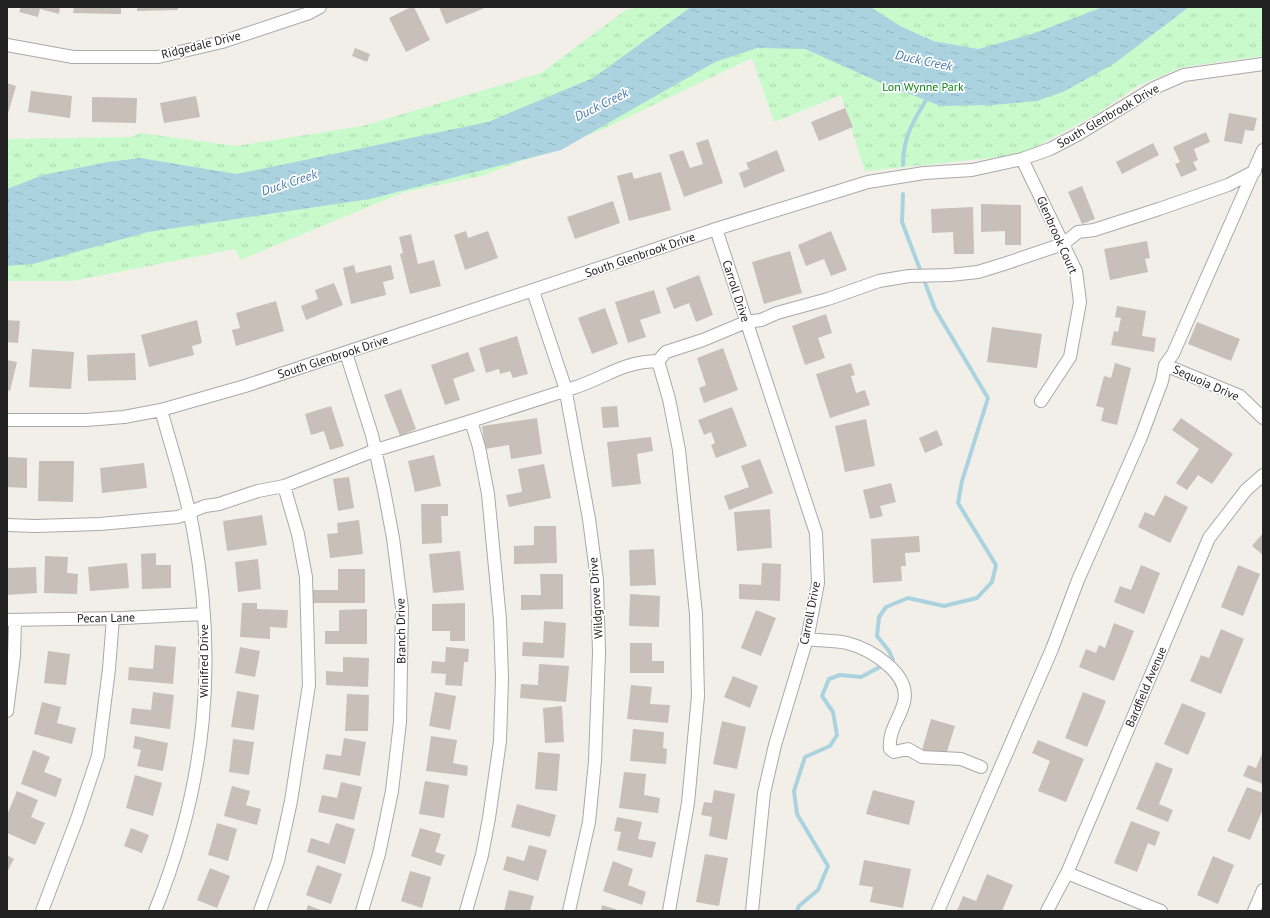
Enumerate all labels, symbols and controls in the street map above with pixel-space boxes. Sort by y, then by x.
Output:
street label: Ridgedale Drive [160,27,242,62]
water label: Duck Creek [894,46,955,75]
park label: Lon Wynne Park [882,79,964,94]
street label: South Glenbrook Drive [1054,80,1162,151]
water label: Duck Creek [571,84,632,125]
water label: Duck Creek [259,165,320,200]
street label: Glenbrook Court [1034,194,1081,276]
street label: South Glenbrook Drive [583,229,697,280]
street label: Carroll Drive [719,258,754,324]
street label: South Glenbrook Drive [276,332,390,382]
street label: Sequoia Drive [1171,361,1242,404]
street label: Wildgrove Drive [585,557,606,639]
street label: Carroll Drive [796,580,823,646]
street label: Branch Drive [392,598,409,664]
street label: Pecan Lane [77,609,135,626]
street label: Winifred Drive [196,624,211,698]
street label: Bardfield Avenue [1122,644,1169,729]

